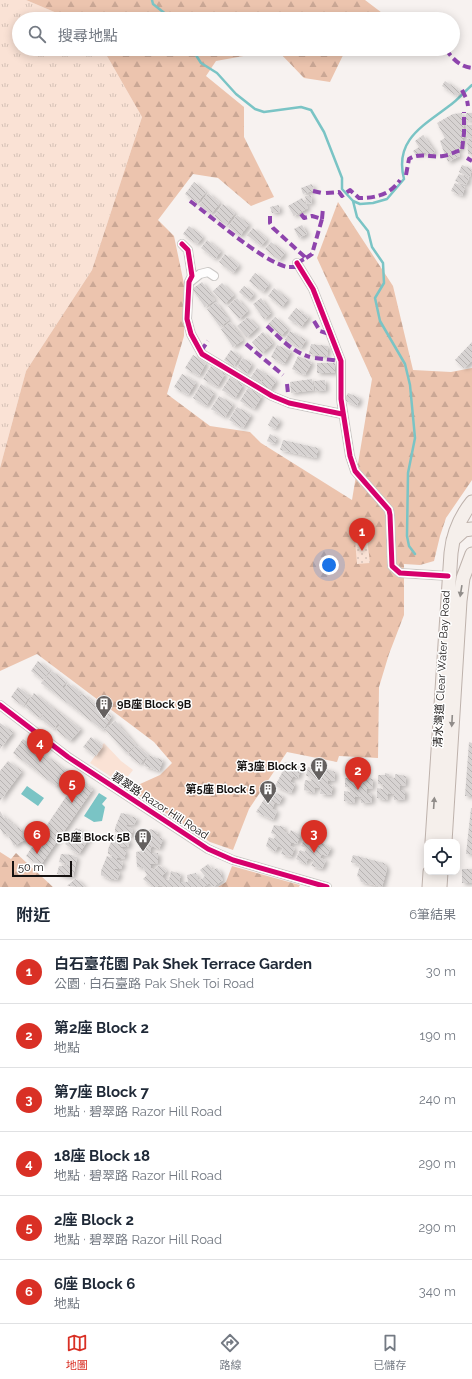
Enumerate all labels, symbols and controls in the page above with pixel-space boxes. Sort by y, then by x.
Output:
search box [12,12,460,56]
icon: search [26,23,48,45]
text: 搜尋地點 [58,27,118,45]
pin: 1 [349,518,375,551]
your location [319,555,339,575]
one-way arrow [458,585,464,597]
street label: 清水灣道 Clear Water Bay Road [431,590,453,748]
building icon: 9B座 Block 9B [94,694,114,719]
place label: 9B座 Block 9B [117,698,192,711]
one-way arrow [448,715,455,727]
pin: 4 [27,729,53,762]
building icon: 第3座 Block 3 [309,756,329,781]
pin: 2 [345,757,371,790]
place label: 第3座 Block 3 [236,760,306,773]
pin: 5 [59,770,85,803]
street label: 碧翠路 Razor Hill Road [109,770,211,842]
building icon: 第5座 Block 5 [258,779,278,804]
place label: 第5座 Block 5 [186,783,255,796]
one-way arrow [431,796,437,809]
pin: 3 [301,820,327,853]
pin: 6 [24,821,50,854]
building icon: 5B座 Block 5B [133,827,153,852]
place label: 5B座 Block 5B [57,831,131,844]
map controls [424,839,460,875]
button: locate [424,839,460,875]
scale bar [12,859,72,878]
text: 50 m [18,861,44,874]
text: 附近 [16,905,50,925]
text: 6筆結果 [409,907,456,922]
text: 白石臺花園 Pak Shek Terrace Garden [54,955,312,973]
text: 1 [26,964,32,979]
text: 30 m [426,964,456,979]
text: 公園 · 白石臺路 Pak Shek Toi Road [54,976,254,991]
text: 第2座 Block 2 [54,1019,149,1037]
text: 2 [25,1028,33,1043]
text: 190 m [420,1028,456,1043]
text: 地點 [54,1040,80,1055]
text: 第7座 Block 7 [54,1083,149,1101]
text: 3 [25,1092,33,1107]
text: 240 m [419,1092,456,1107]
text: 地點 · 碧翠路 Razor Hill Road [54,1104,222,1119]
text: 18座 Block 18 [54,1147,150,1165]
text: 4 [25,1156,33,1171]
text: 290 m [418,1156,456,1171]
text: 地點 · 碧翠路 Razor Hill Road [54,1168,222,1183]
text: 2座 Block 2 [54,1211,134,1229]
text: 5 [25,1220,33,1235]
text: 290 m [418,1220,456,1235]
text: 地點 · 碧翠路 Razor Hill Road [54,1232,222,1247]
text: 6座 Block 6 [54,1275,135,1293]
text: 6 [25,1284,33,1299]
text: 340 m [419,1284,456,1299]
text: 地點 [54,1296,80,1311]
tab: 地圖 [66,1332,88,1372]
tab: 路線 [219,1332,241,1372]
tab: 已儲存 [373,1332,406,1372]

